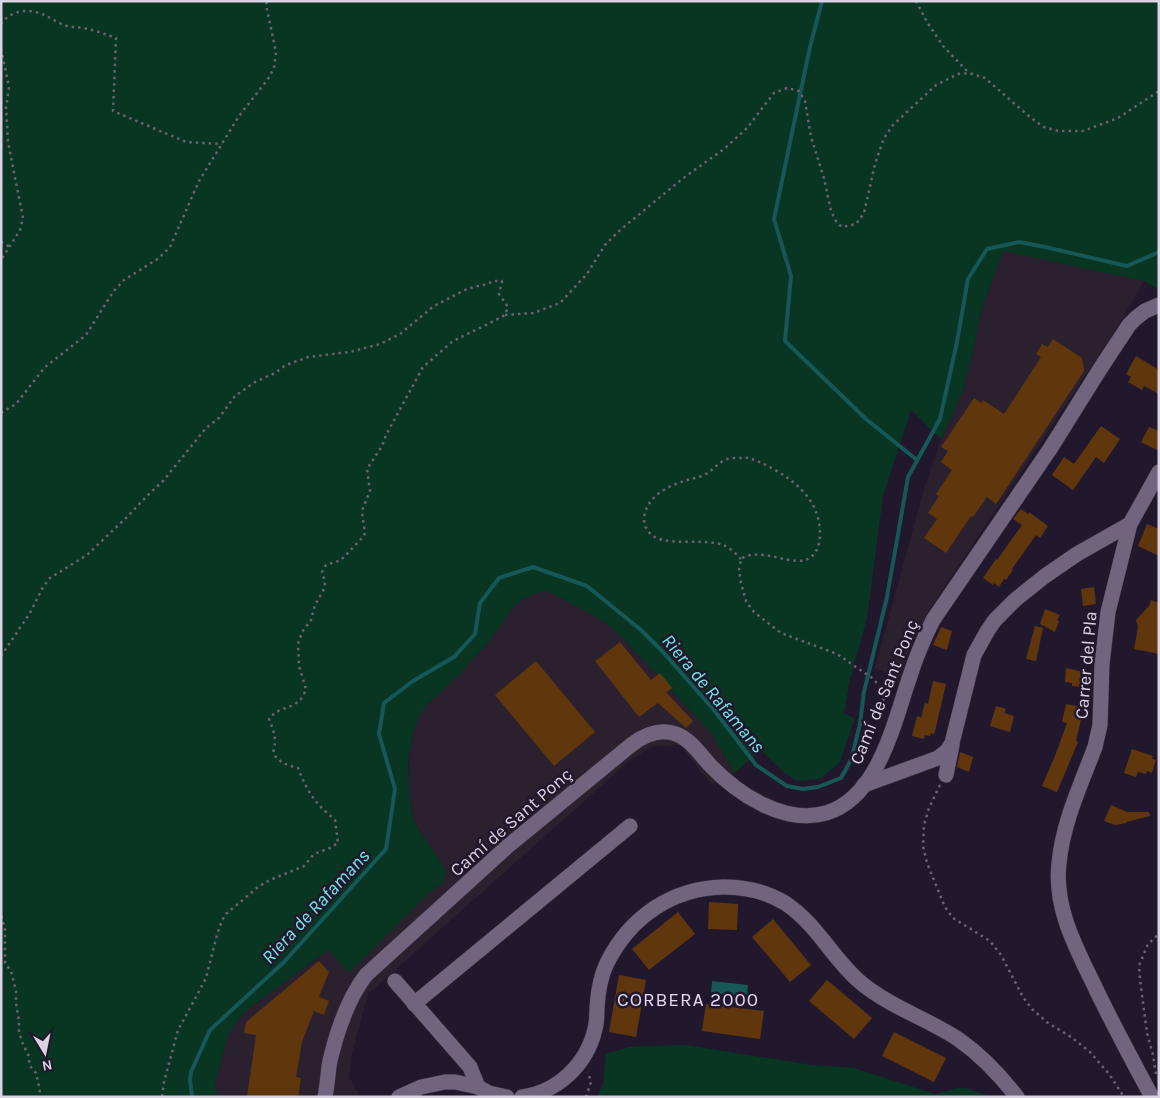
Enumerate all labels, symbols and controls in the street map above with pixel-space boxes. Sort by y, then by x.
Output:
street label: Carrer del Pla [1070,610,1102,720]
street label: Camí de Sant Ponç [845,616,923,768]
water label: Riera de Rafamans [657,630,769,757]
street label: Camí de Sant Ponç [446,763,576,881]
water label: Riera de Rafamans [257,845,374,968]
district label: CORBERA 2000 [617,989,759,1011]
north arrow [20,1028,70,1078]
text: N [41,1056,54,1075]

